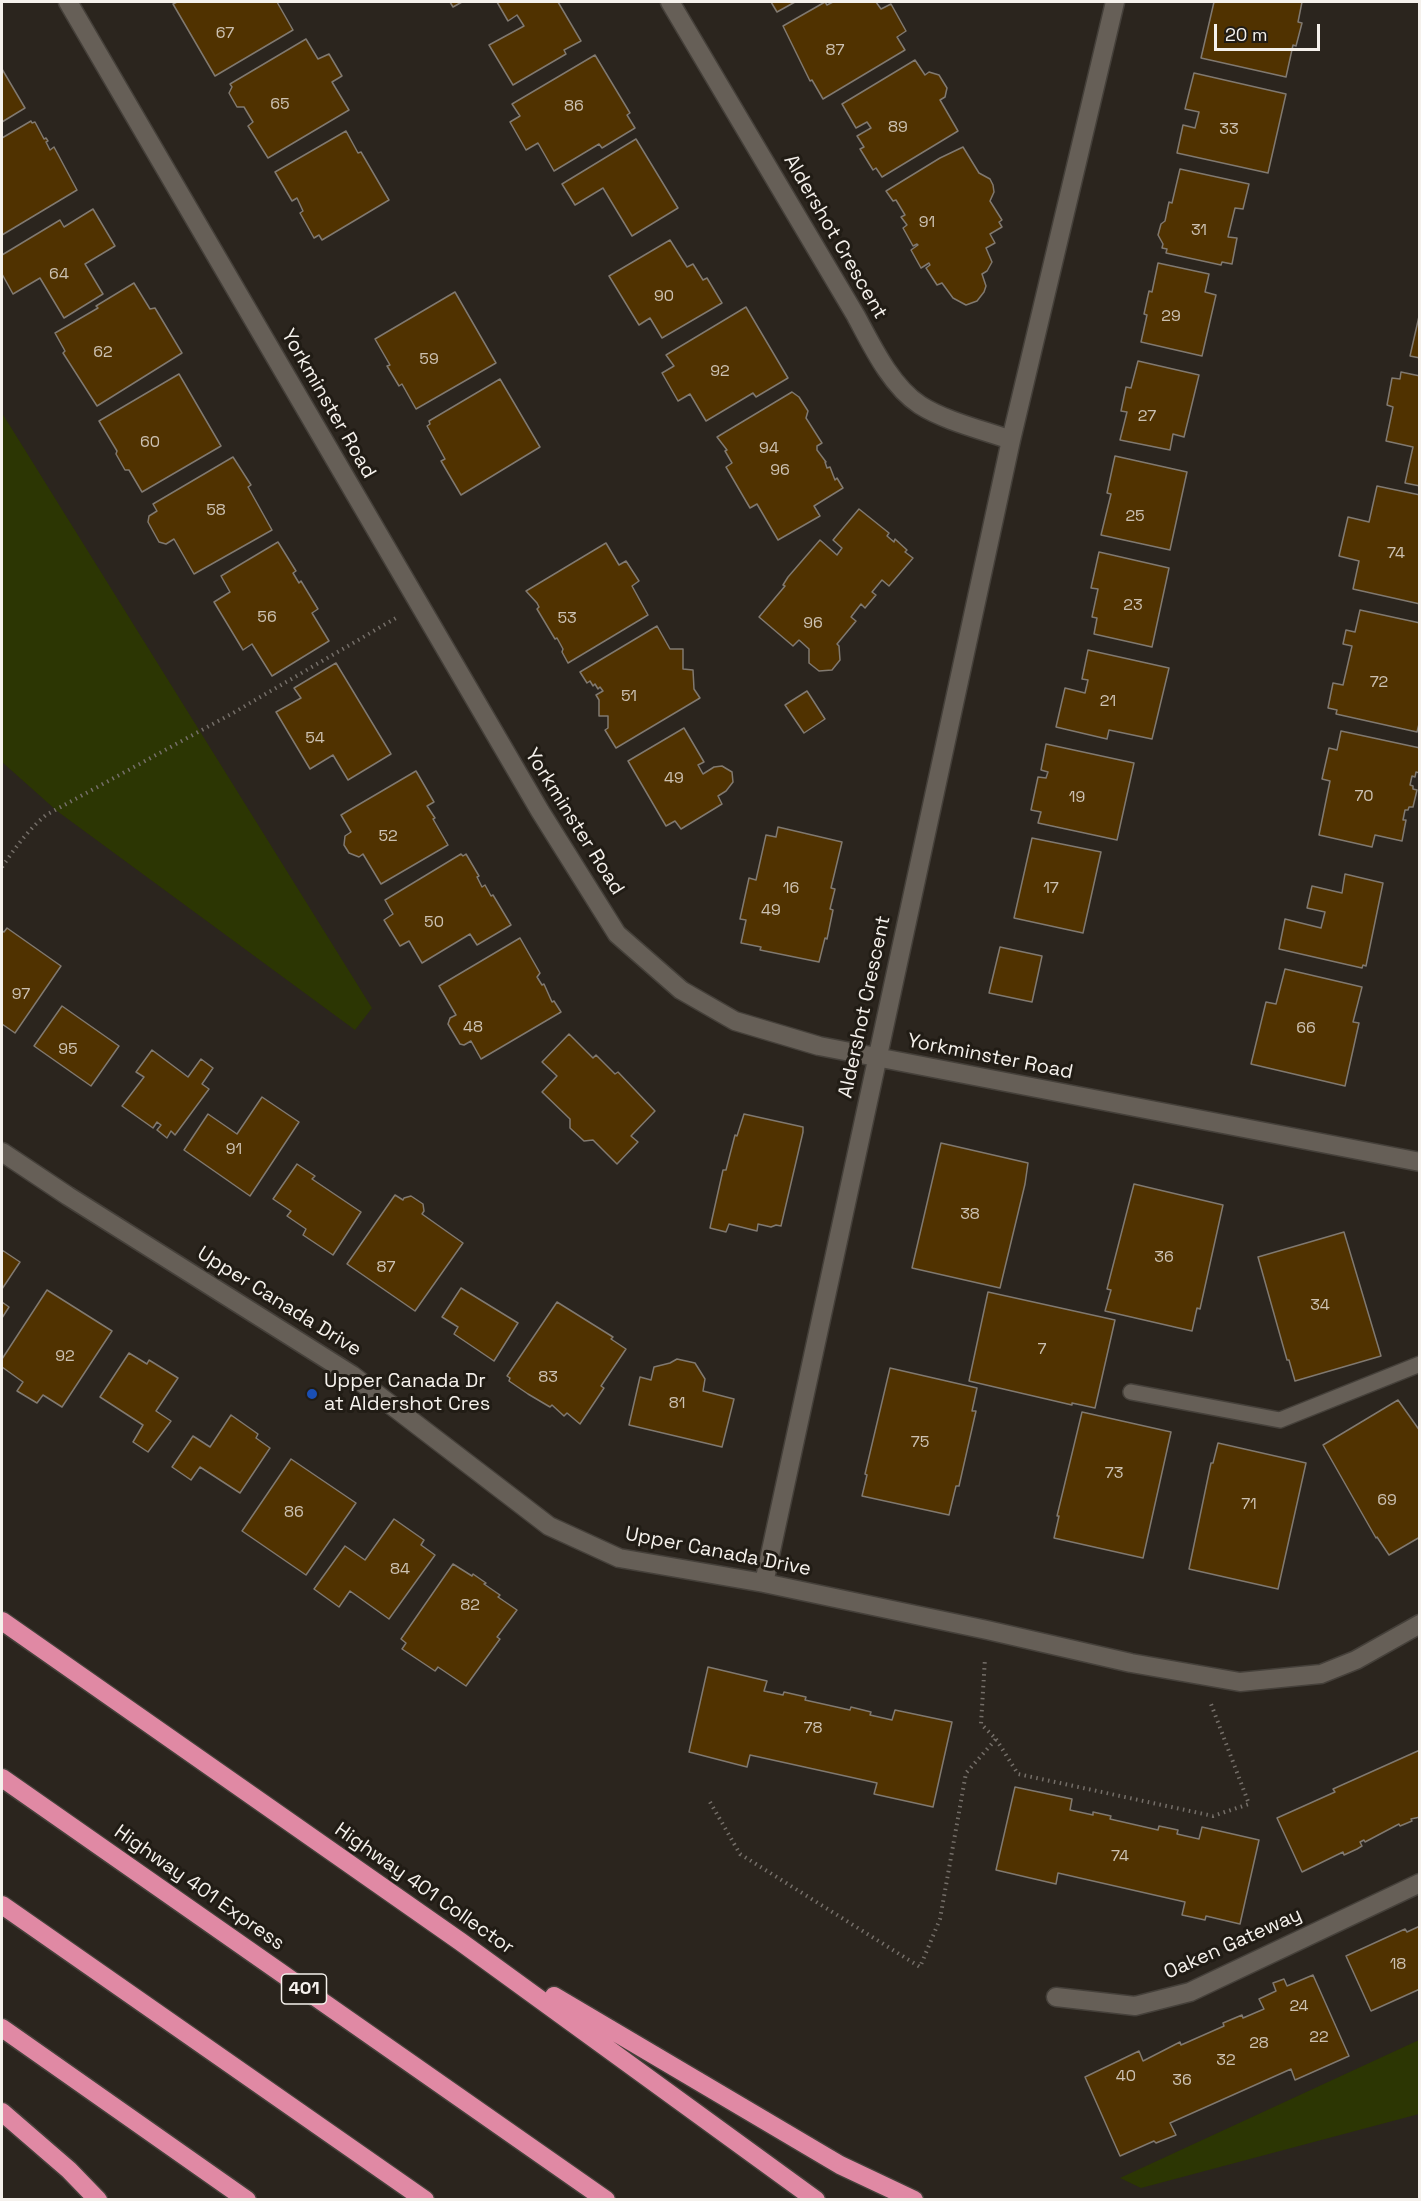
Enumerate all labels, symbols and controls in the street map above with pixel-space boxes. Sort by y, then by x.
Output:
scale bar [1217,12,1324,50]
text: 20 m [1225,23,1268,46]
house number: 67 [216,24,234,44]
house number: 87 [826,41,844,61]
house number: 65 [270,95,290,115]
house number: 86 [564,97,584,117]
house number: 89 [888,118,908,138]
house number: 33 [1219,120,1239,140]
street label: Aldershot Crescent [778,150,892,324]
house number: 91 [919,213,935,233]
house number: 31 [1191,221,1207,241]
house number: 64 [49,265,69,285]
house number: 90 [654,287,674,307]
house number: 29 [1161,307,1181,327]
street label: Yorkminster Road [276,325,380,483]
house number: 62 [93,343,113,363]
house number: 59 [419,350,439,370]
house number: 92 [710,362,730,382]
house number: 27 [1138,407,1156,427]
house number: 60 [140,433,160,453]
house number: 94 [759,439,779,459]
house number: 96 [770,461,790,481]
house number: 58 [206,501,226,521]
house number: 25 [1125,507,1145,527]
house number: 74 [1387,544,1405,564]
house number: 23 [1123,596,1143,616]
house number: 56 [257,608,277,628]
house number: 53 [557,609,577,629]
house number: 96 [803,614,823,634]
house number: 72 [1370,673,1388,693]
house number: 51 [621,687,637,707]
house number: 21 [1100,692,1116,712]
house number: 54 [305,729,325,749]
street label: Yorkminster Road [519,744,629,900]
house number: 49 [664,769,684,789]
house number: 70 [1354,787,1374,807]
house number: 19 [1069,788,1085,808]
house number: 52 [378,827,398,847]
house number: 16 [783,879,799,899]
house number: 17 [1043,879,1059,899]
house number: 49 [761,901,781,921]
house number: 50 [424,913,444,933]
street label: Aldershot Crescent [834,914,896,1100]
house number: 97 [12,985,30,1005]
house number: 48 [463,1018,483,1038]
house number: 66 [1296,1019,1316,1039]
street label: Yorkminster Road [905,1029,1075,1085]
house number: 95 [58,1040,78,1060]
house number: 91 [226,1140,242,1160]
house number: 38 [960,1205,980,1225]
street label: Upper Canada Drive [193,1242,365,1362]
house number: 36 [1154,1248,1174,1268]
house number: 87 [377,1258,395,1278]
house number: 34 [1310,1296,1330,1316]
house number: 7 [1037,1340,1047,1360]
house number: 92 [55,1347,75,1367]
house number: 83 [538,1368,558,1388]
place label: Upper Canada Dr at Aldershot Cres [324,1370,490,1417]
marker: Upper Canada Dr at Aldershot Cres [305,1387,319,1401]
house number: 81 [669,1394,685,1414]
house number: 75 [911,1433,929,1453]
house number: 73 [1105,1464,1123,1484]
house number: 69 [1377,1491,1397,1511]
house number: 71 [1241,1495,1257,1515]
house number: 86 [284,1503,304,1523]
street label: Upper Canada Drive [623,1522,813,1582]
house number: 84 [390,1560,410,1580]
house number: 82 [460,1596,480,1616]
house number: 78 [804,1719,822,1739]
street label: Highway 401 Collector [330,1818,518,1960]
street label: Highway 401 Express [109,1820,289,1956]
house number: 74 [1111,1847,1129,1867]
street label: Oaken Gateway [1160,1903,1306,1985]
house number: 18 [1390,1955,1406,1975]
road number: 401 [282,1974,326,2004]
house number: 24 [1289,1997,1309,2017]
house number: 22 [1309,2028,1329,2048]
house number: 28 [1249,2034,1269,2054]
house number: 32 [1216,2051,1236,2071]
house number: 40 [1116,2067,1136,2087]
house number: 36 [1172,2071,1192,2091]

